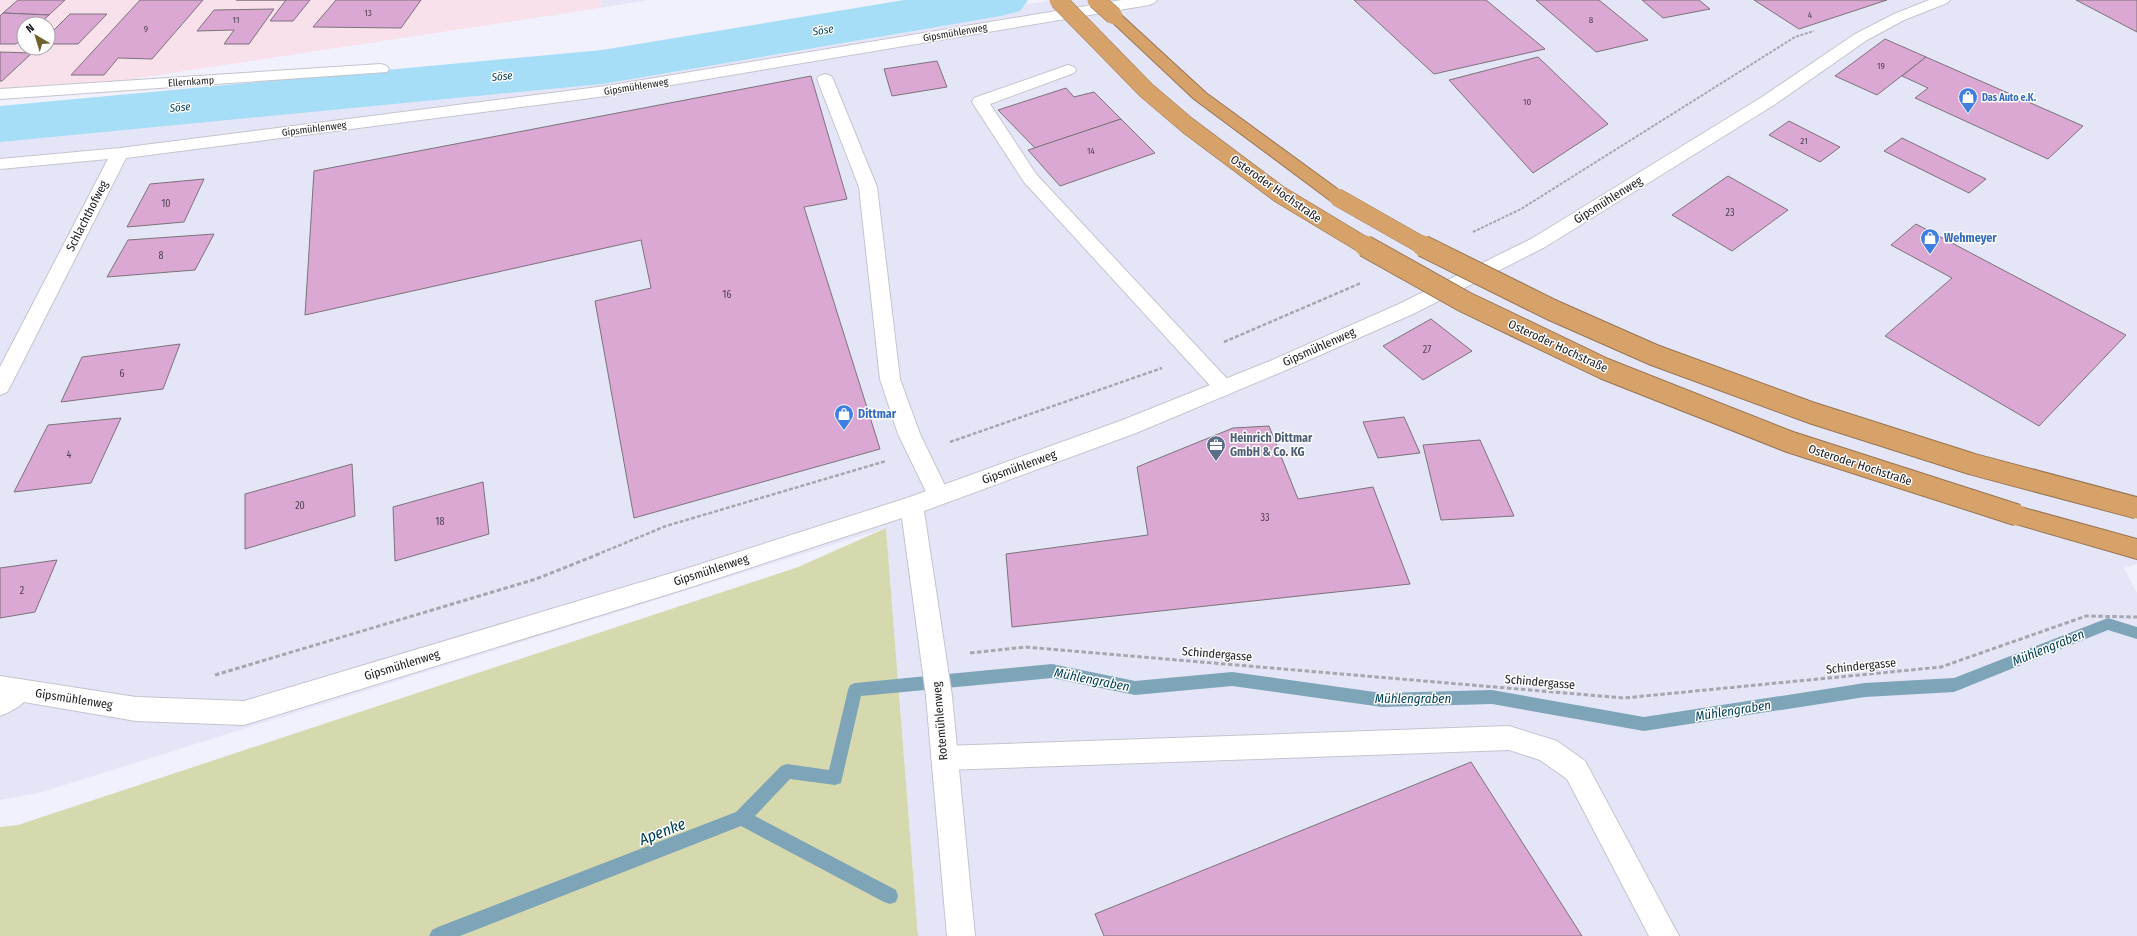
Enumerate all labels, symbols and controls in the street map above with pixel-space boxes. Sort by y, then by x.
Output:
house number: 13 [364,8,372,18]
house number: 4 [1808,10,1813,20]
house number: 11 [233,15,239,25]
house number: 8 [1589,15,1594,25]
north arrow [16,16,56,56]
text: N [24,21,37,36]
street label: Gipsmühlenweg [922,21,989,45]
water label: Söse [811,22,834,39]
house number: 9 [144,24,148,34]
house number: 19 [1877,61,1885,71]
water label: Söse [490,69,513,84]
street label: Ellernkamp [168,74,214,90]
street label: Gipsmühlenweg [603,76,669,98]
shop icon: Das Auto e.K. [1957,86,1979,114]
place label: Das Auto e.K. [1982,92,2037,104]
house number: 10 [1523,97,1531,107]
water label: Söse [168,100,191,115]
street label: Gipsmühlenweg [281,119,347,139]
house number: 21 [1800,136,1808,146]
house number: 14 [1087,146,1096,156]
street label: Osteroder Hochstraße [1228,152,1324,226]
street label: Gipsmühlenweg [1571,173,1645,227]
street label: Schlachthofweg [63,178,111,254]
house number: 10 [161,198,171,210]
house number: 23 [1726,207,1735,219]
shop icon: Wehmeyer [1919,227,1941,255]
place label: Wehmeyer [1944,231,1997,245]
house number: 8 [159,250,164,262]
house number: 16 [723,289,731,301]
street label: Osteroder Hochstraße [1506,317,1610,375]
street label: Gipsmühlenweg [1281,325,1358,369]
house number: 27 [1423,344,1431,356]
house number: 6 [120,368,125,380]
shop icon: Dittmar [833,403,855,431]
place label: Dittmar [858,407,897,421]
place label: Heinrich Dittmar GmbH & Co. KG [1230,431,1313,459]
office icon: Heinrich Dittmar GmbH & Co. KG [1205,434,1227,462]
street label: Osteroder Hochstraße [1806,442,1914,488]
street label: Gipsmühlenweg [980,447,1058,487]
house number: 4 [67,449,72,461]
house number: 20 [295,500,305,512]
house number: 33 [1260,512,1270,524]
house number: 18 [436,516,444,528]
street label: Gipsmühlenweg [672,551,751,589]
house number: 2 [20,585,25,597]
water label: Mühlengraben [2010,626,2087,669]
street label: Schindergasse [1181,644,1253,664]
street label: Gipsmühlenweg [363,647,442,683]
street label: Schindergasse [1825,655,1897,677]
water label: Mühlengraben [1053,665,1131,694]
street label: Schindergasse [1504,672,1576,692]
street label: Rotemühlenweg [930,681,950,761]
street label: Gipsmühlenweg [34,686,114,712]
water label: Mühlengraben [1375,691,1451,706]
water label: Mühlengraben [1694,697,1772,724]
water label: Apenke [635,814,688,849]

